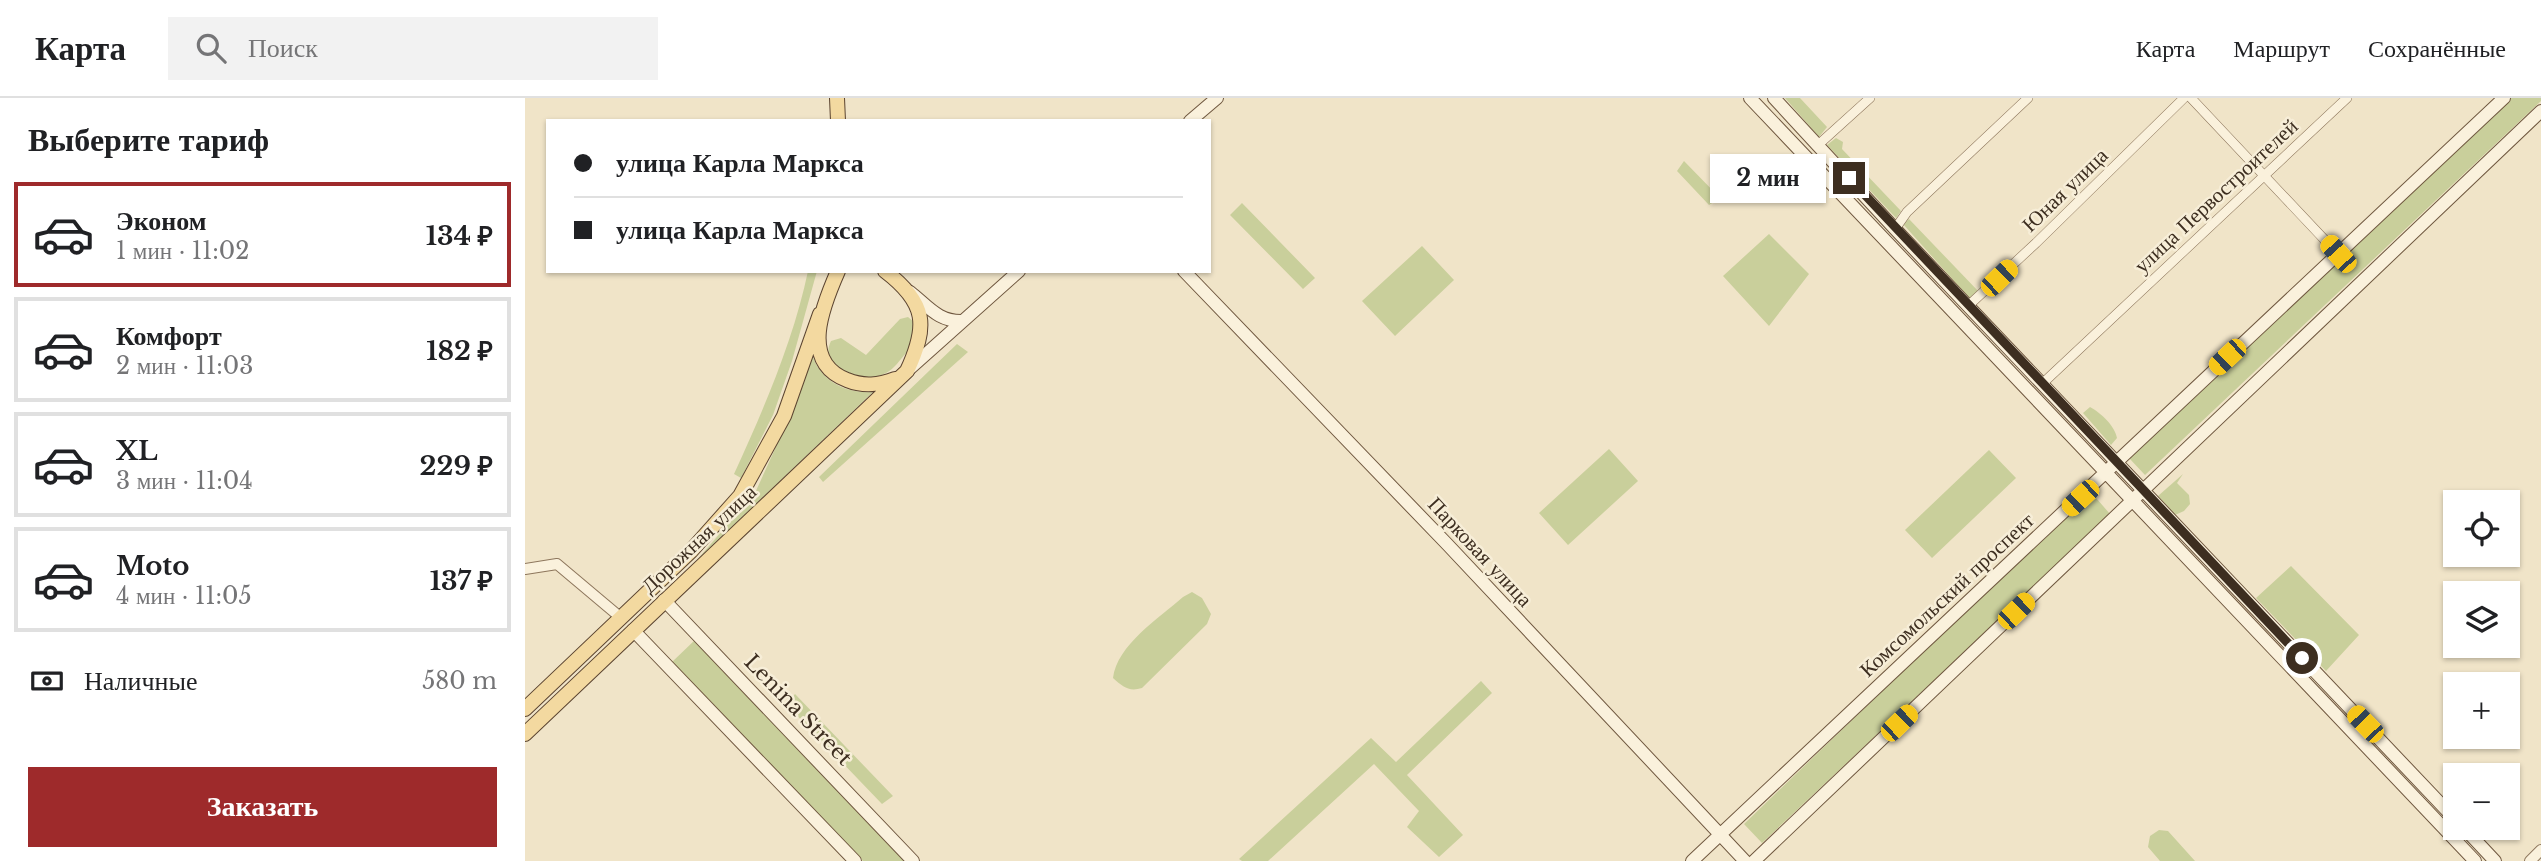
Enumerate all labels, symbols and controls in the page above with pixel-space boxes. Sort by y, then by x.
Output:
search box [168,17,658,80]
text: Карта [35,28,126,69]
icon: search [192,29,230,67]
text: Поиск [248,32,318,64]
text: Карта [2136,34,2195,63]
text: Маршрут [2233,34,2330,63]
text: Сохранённые [2368,34,2506,63]
street label: улица Первостроителей [2129,113,2303,279]
text: Выберите тариф [28,120,269,160]
street label: Юная улица [2017,142,2114,237]
text: улица Карла Маркса [616,147,864,179]
callout: 2 мин [1709,154,1825,202]
route end [1833,162,1865,194]
text: 2 мин [1736,164,1800,192]
icon: car [32,203,95,266]
text: Эконом [116,205,206,237]
text: улица Карла Маркса [616,214,864,246]
text: 134 ₽ [426,220,493,252]
car [2317,231,2360,277]
text: 1 мин · 11:02 [116,237,249,265]
car [1977,256,2022,300]
icon: car [32,318,95,381]
text: Комфорт [116,320,222,352]
text: 182 ₽ [426,335,493,367]
car [2205,335,2250,379]
text: 2 мин · 11:03 [116,352,253,380]
icon: car [32,433,95,496]
text: XL [116,435,158,467]
text: 229 ₽ [420,450,493,482]
text: 3 мин · 11:04 [116,467,253,495]
car [2058,476,2103,520]
street label: Дорожная улица [636,479,762,599]
map controls [2443,490,2520,840]
button: locate [2443,490,2520,567]
street label: Парковая улица [1422,492,1538,613]
street label: Комсомольский проспект [1854,507,2040,683]
icon: car [32,548,95,611]
text: Moto [116,550,189,582]
text: 137 ₽ [430,565,493,597]
button: layers [2443,581,2520,658]
text: 4 мин · 11:05 [116,582,252,610]
car [1994,589,2039,633]
route start [2286,642,2318,674]
street label: Lenina Street [739,649,857,771]
icon: cash [28,662,66,700]
text: Наличные [84,665,197,697]
text: 580 m [422,667,497,695]
button: + [2443,672,2520,749]
car [1877,701,1922,745]
car [2343,702,2388,746]
button: − [2443,763,2520,840]
button: Заказать [28,767,497,847]

